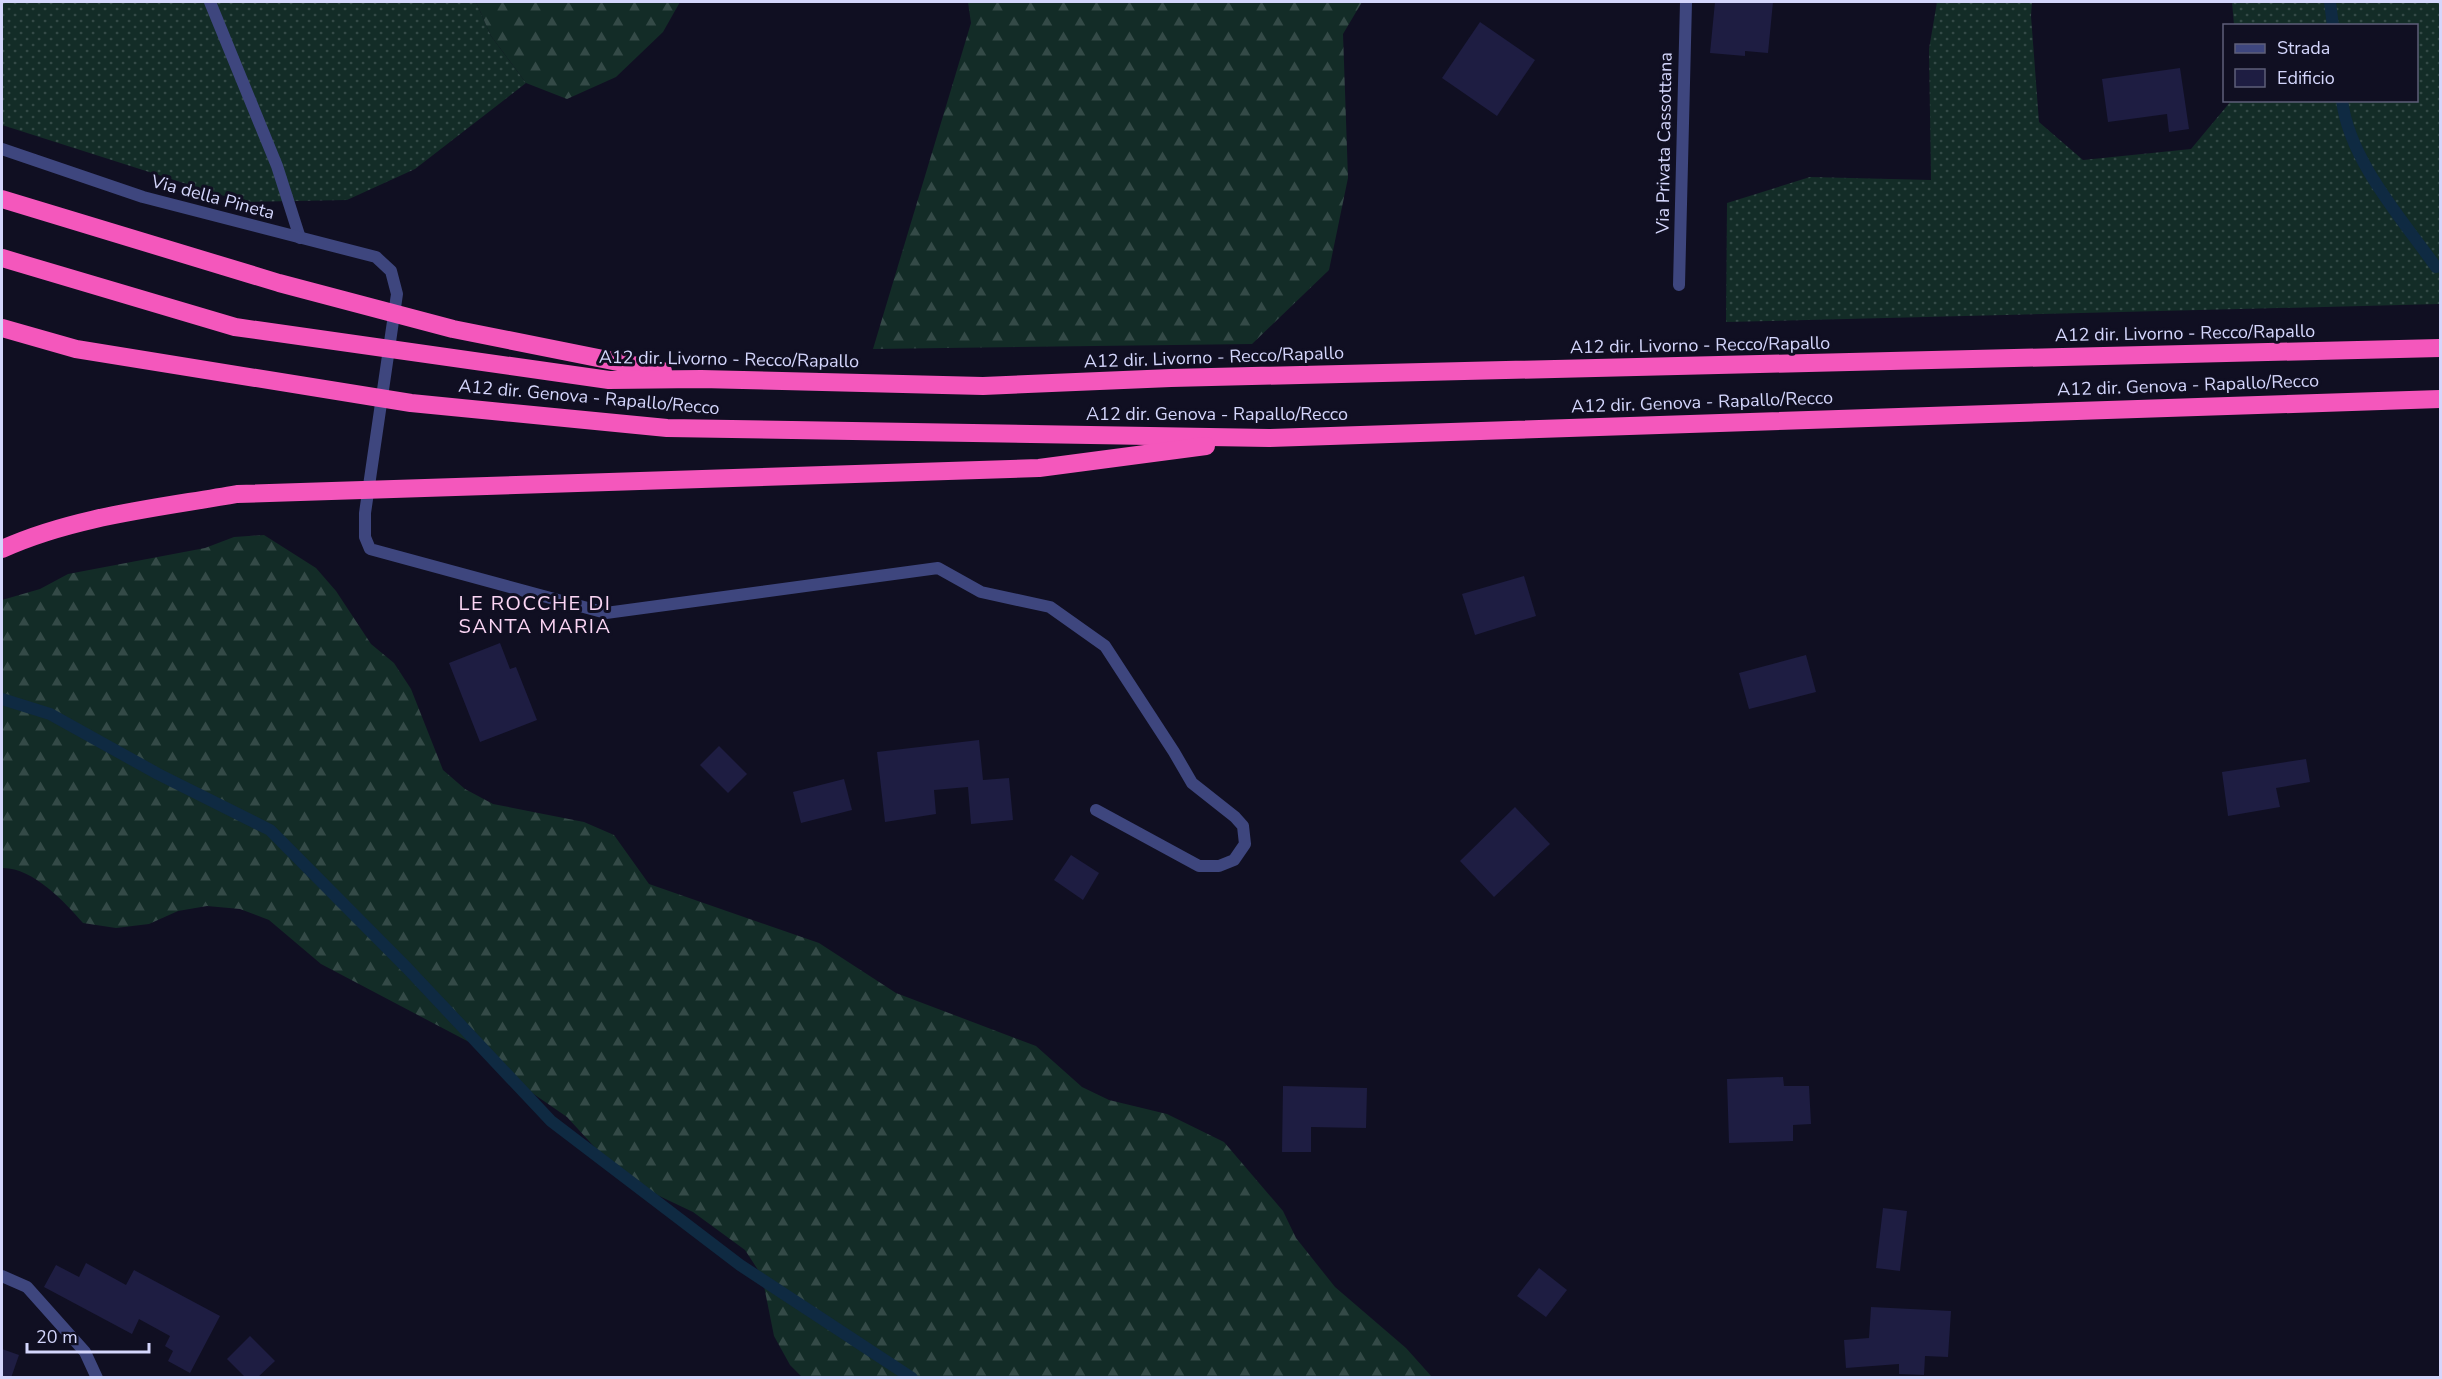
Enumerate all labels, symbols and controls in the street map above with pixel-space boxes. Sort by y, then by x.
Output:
legend [2223,24,2418,102]
text: Strada [2277,36,2330,60]
street label: Via Privata Cassottana [1650,52,1678,235]
text: Edificio [2277,66,2335,90]
street label: Via della Pineta [148,169,277,225]
street label: A12 dir. Livorno - Recco/Rapallo [2055,319,2315,347]
street label: A12 dir. Livorno - Recco/Rapallo [1570,331,1830,359]
street label: A12 dir. Livorno - Recco/Rapallo [1083,340,1345,374]
street label: A12 dir. Livorno - Recco/Rapallo [599,345,859,373]
street label: A12 dir. Genova - Rapallo/Recco [2057,368,2319,402]
street label: A12 dir. Genova - Rapallo/Recco [457,374,721,420]
street label: A12 dir. Genova - Rapallo/Recco [1571,385,1833,419]
street label: A12 dir. Genova - Rapallo/Recco [1086,402,1348,426]
district label: LE ROCCHE DI SANTA MARIA [458,590,612,640]
scale bar [27,1316,148,1354]
text: 20 m [36,1325,78,1349]

